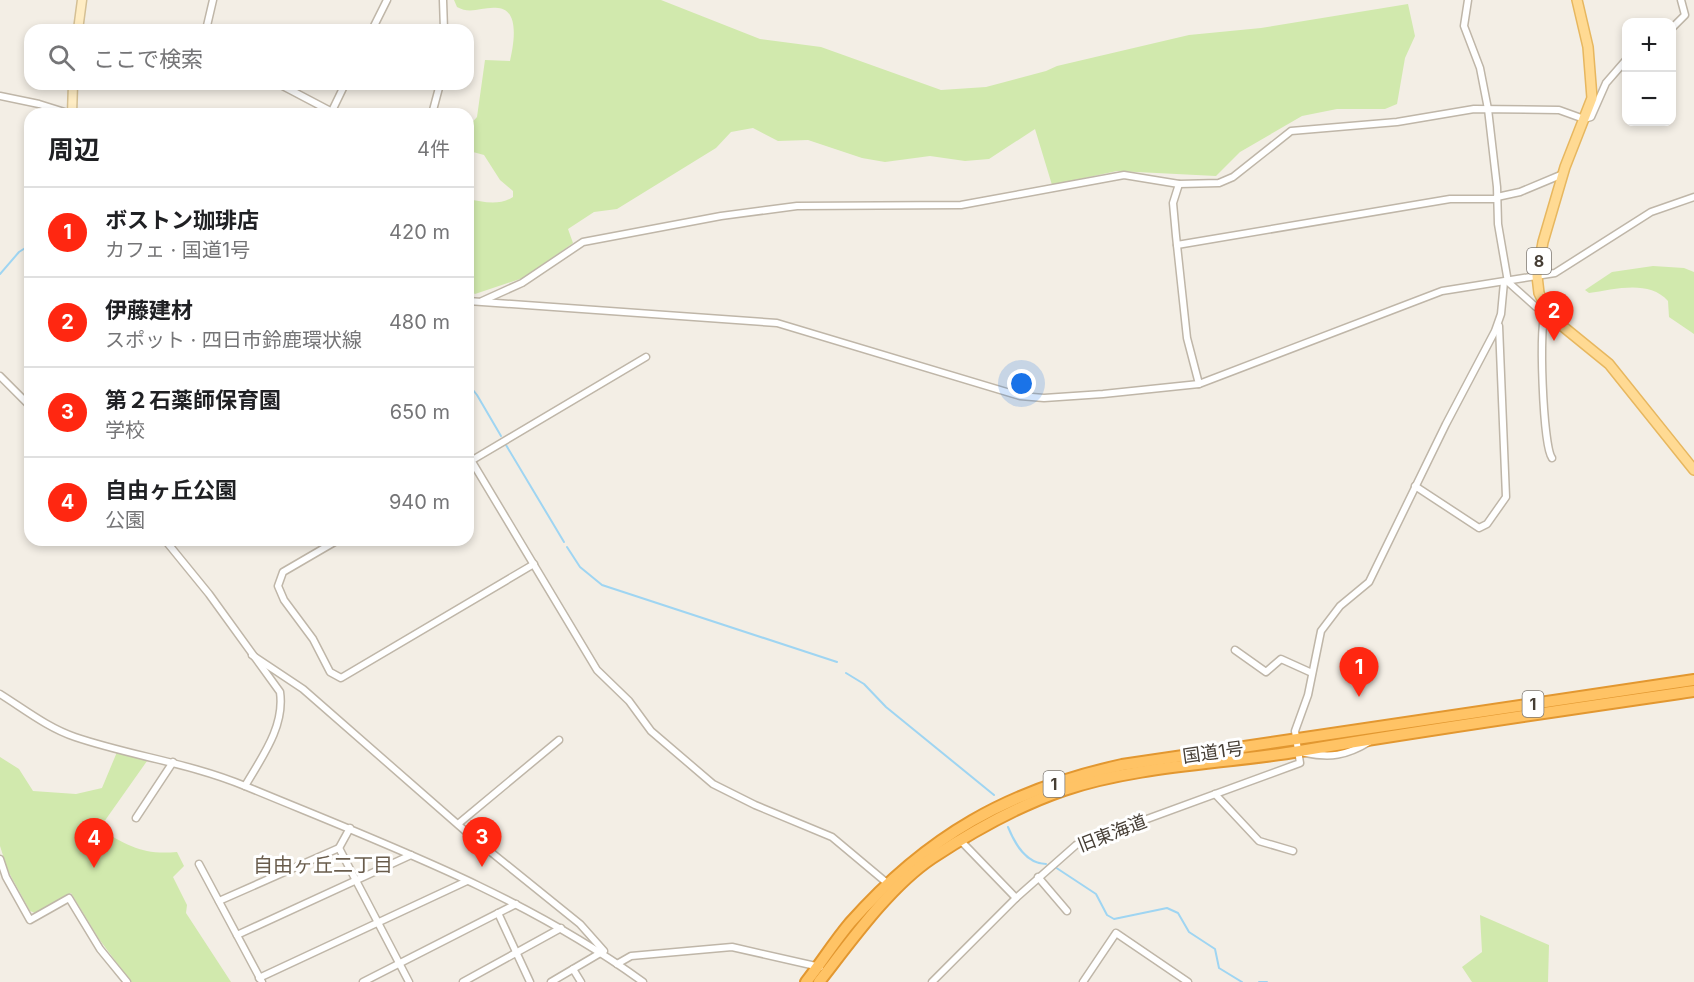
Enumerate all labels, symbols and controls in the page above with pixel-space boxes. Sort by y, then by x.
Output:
map controls [1622,18,1676,126]
button: + [1622,18,1676,72]
search box [24,24,474,90]
icon: search [45,41,78,74]
text: ここで検索 [93,46,203,72]
button: − [1622,72,1676,126]
text: 周辺 [48,134,100,165]
text: 4件 [417,137,450,161]
text: ボストン珈琲店 [105,207,259,233]
text: 1 [63,220,72,244]
text: 420 m [389,220,450,244]
text: カフェ · 国道1号 [105,238,250,262]
road number: 8 [1527,248,1551,274]
pin: 2 [1534,292,1574,341]
text: 伊藤建材 [105,297,193,323]
text: 2 [61,310,74,334]
text: 480 m [389,310,450,334]
text: スポット · 四日市鈴鹿環状線 [105,328,362,352]
your location [1007,369,1036,398]
text: 第２石薬師保育園 [105,387,281,413]
text: 3 [61,400,74,424]
text: 650 m [390,400,450,424]
text: 学校 [105,418,145,442]
text: 自由ヶ丘公園 [105,477,237,503]
text: 4 [61,490,74,514]
text: 940 m [389,490,450,514]
text: 公園 [105,508,145,532]
pin: 1 [1340,648,1378,697]
road number: 1 [1522,691,1544,717]
street label: 国道1号 [1181,737,1245,767]
road number: 1 [1044,771,1064,797]
street label: 旧東海道 [1075,810,1149,856]
pin: 4 [74,818,113,868]
pin: 3 [462,818,502,867]
district label: 自由ヶ丘二丁目 [253,853,393,877]

